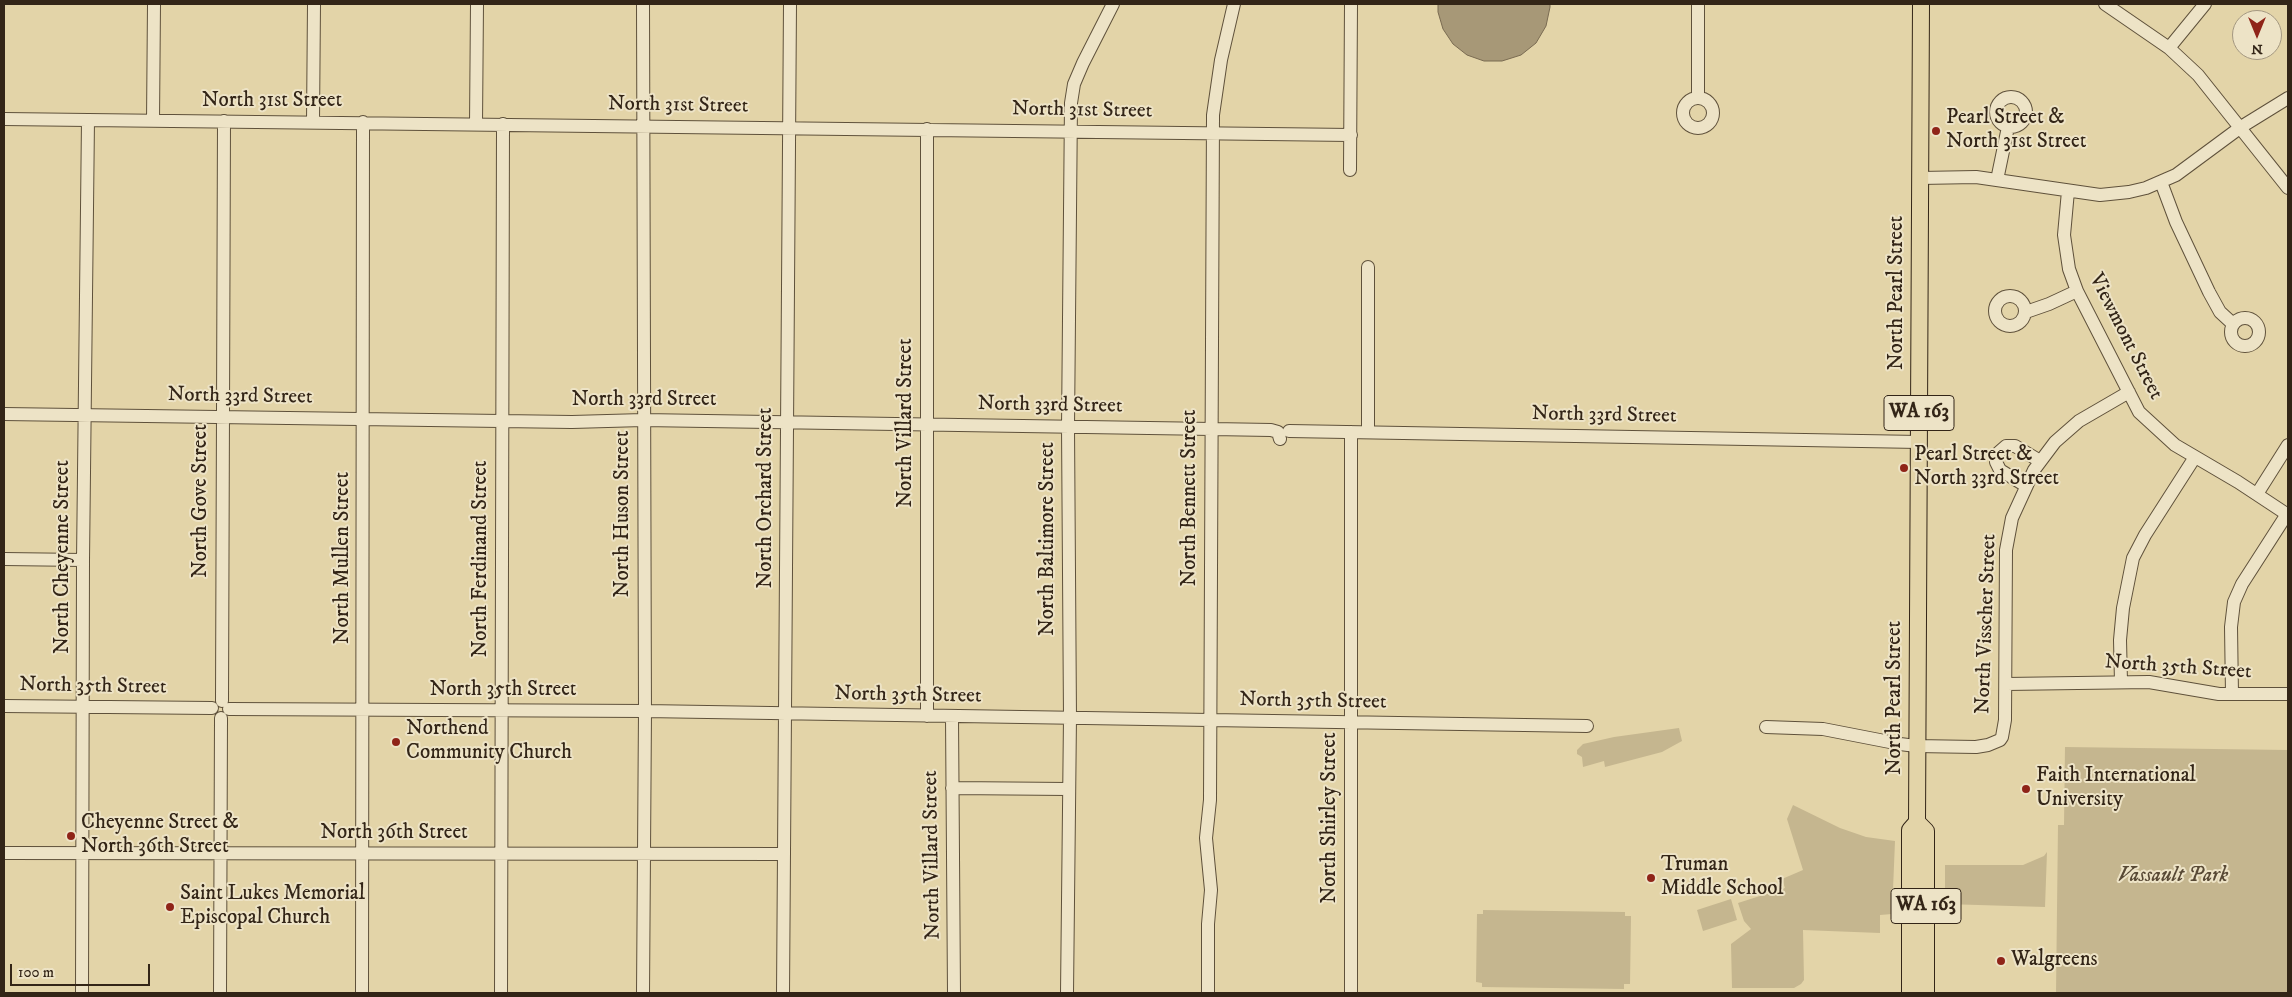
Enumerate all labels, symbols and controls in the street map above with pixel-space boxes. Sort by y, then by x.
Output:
north arrow [2232,10,2282,60]
text: N [2251,40,2263,58]
street label: North 31st Street [202,89,342,115]
street label: North 31st Street [608,92,748,120]
street label: North 31st Street [1012,97,1152,125]
place label: Pearl Street & North 31st Street [1946,106,2086,156]
marker: Pearl Street & North 31st Street [1930,125,1942,137]
street label: North Pearl Street [1885,216,1911,370]
street label: Viewmont Street [2082,270,2168,404]
street label: North Villard Street [894,338,920,508]
street label: North 33rd Street [167,383,313,411]
street label: North 33rd Street [571,388,717,414]
street label: North 33rd Street [977,392,1123,420]
road number: WA 163 [1884,396,1954,430]
street label: North 33rd Street [1531,402,1677,430]
street label: North Orchard Street [754,408,780,588]
street label: North Bennett Street [1178,409,1204,587]
street label: North Gove Street [189,424,215,578]
street label: North Huson Street [611,431,637,597]
street label: North Baltimore Street [1036,442,1062,636]
place label: Pearl Street & North 33rd Street [1914,443,2059,493]
street label: North Cheyenne Street [51,460,77,654]
street label: North Ferdinand Street [469,460,495,658]
marker: Pearl Street & North 33rd Street [1898,462,1910,474]
street label: North Mullen Street [331,472,357,644]
street label: North Visscher Street [1971,533,2003,715]
street label: North Pearl Street [1883,621,1909,775]
street label: North 35th Street [2104,650,2252,686]
street label: North 35th Street [19,673,167,701]
street label: North 35th Street [429,678,577,704]
street label: North 35th Street [834,682,982,710]
street label: North 35th Street [1239,688,1387,716]
place label: Northend Community Church [406,717,572,767]
street label: North Shirley Street [1318,732,1344,904]
marker: Northend Community Church [390,736,402,748]
place label: Faith International University [2036,764,2196,814]
street label: North Villard Street [919,770,947,940]
marker: Faith International University [2020,783,2032,795]
place label: Cheyenne Street & North 36th Street [81,811,239,861]
street label: North 36th Street [320,821,468,847]
marker: Cheyenne Street & North 36th Street [65,830,77,842]
place label: Truman Middle School [1661,853,1784,903]
park label: Vassault Park [2118,864,2228,890]
marker: Truman Middle School [1645,872,1657,884]
place label: Saint Lukes Memorial Episcopal Church [180,882,365,932]
road number: WA 163 [1891,888,1961,924]
marker: Saint Lukes Memorial Episcopal Church [164,901,176,913]
place label: Walgreens [2011,948,2098,974]
scale bar [12,954,152,986]
marker: Walgreens [1995,955,2007,967]
text: 100 m [18,963,54,982]

